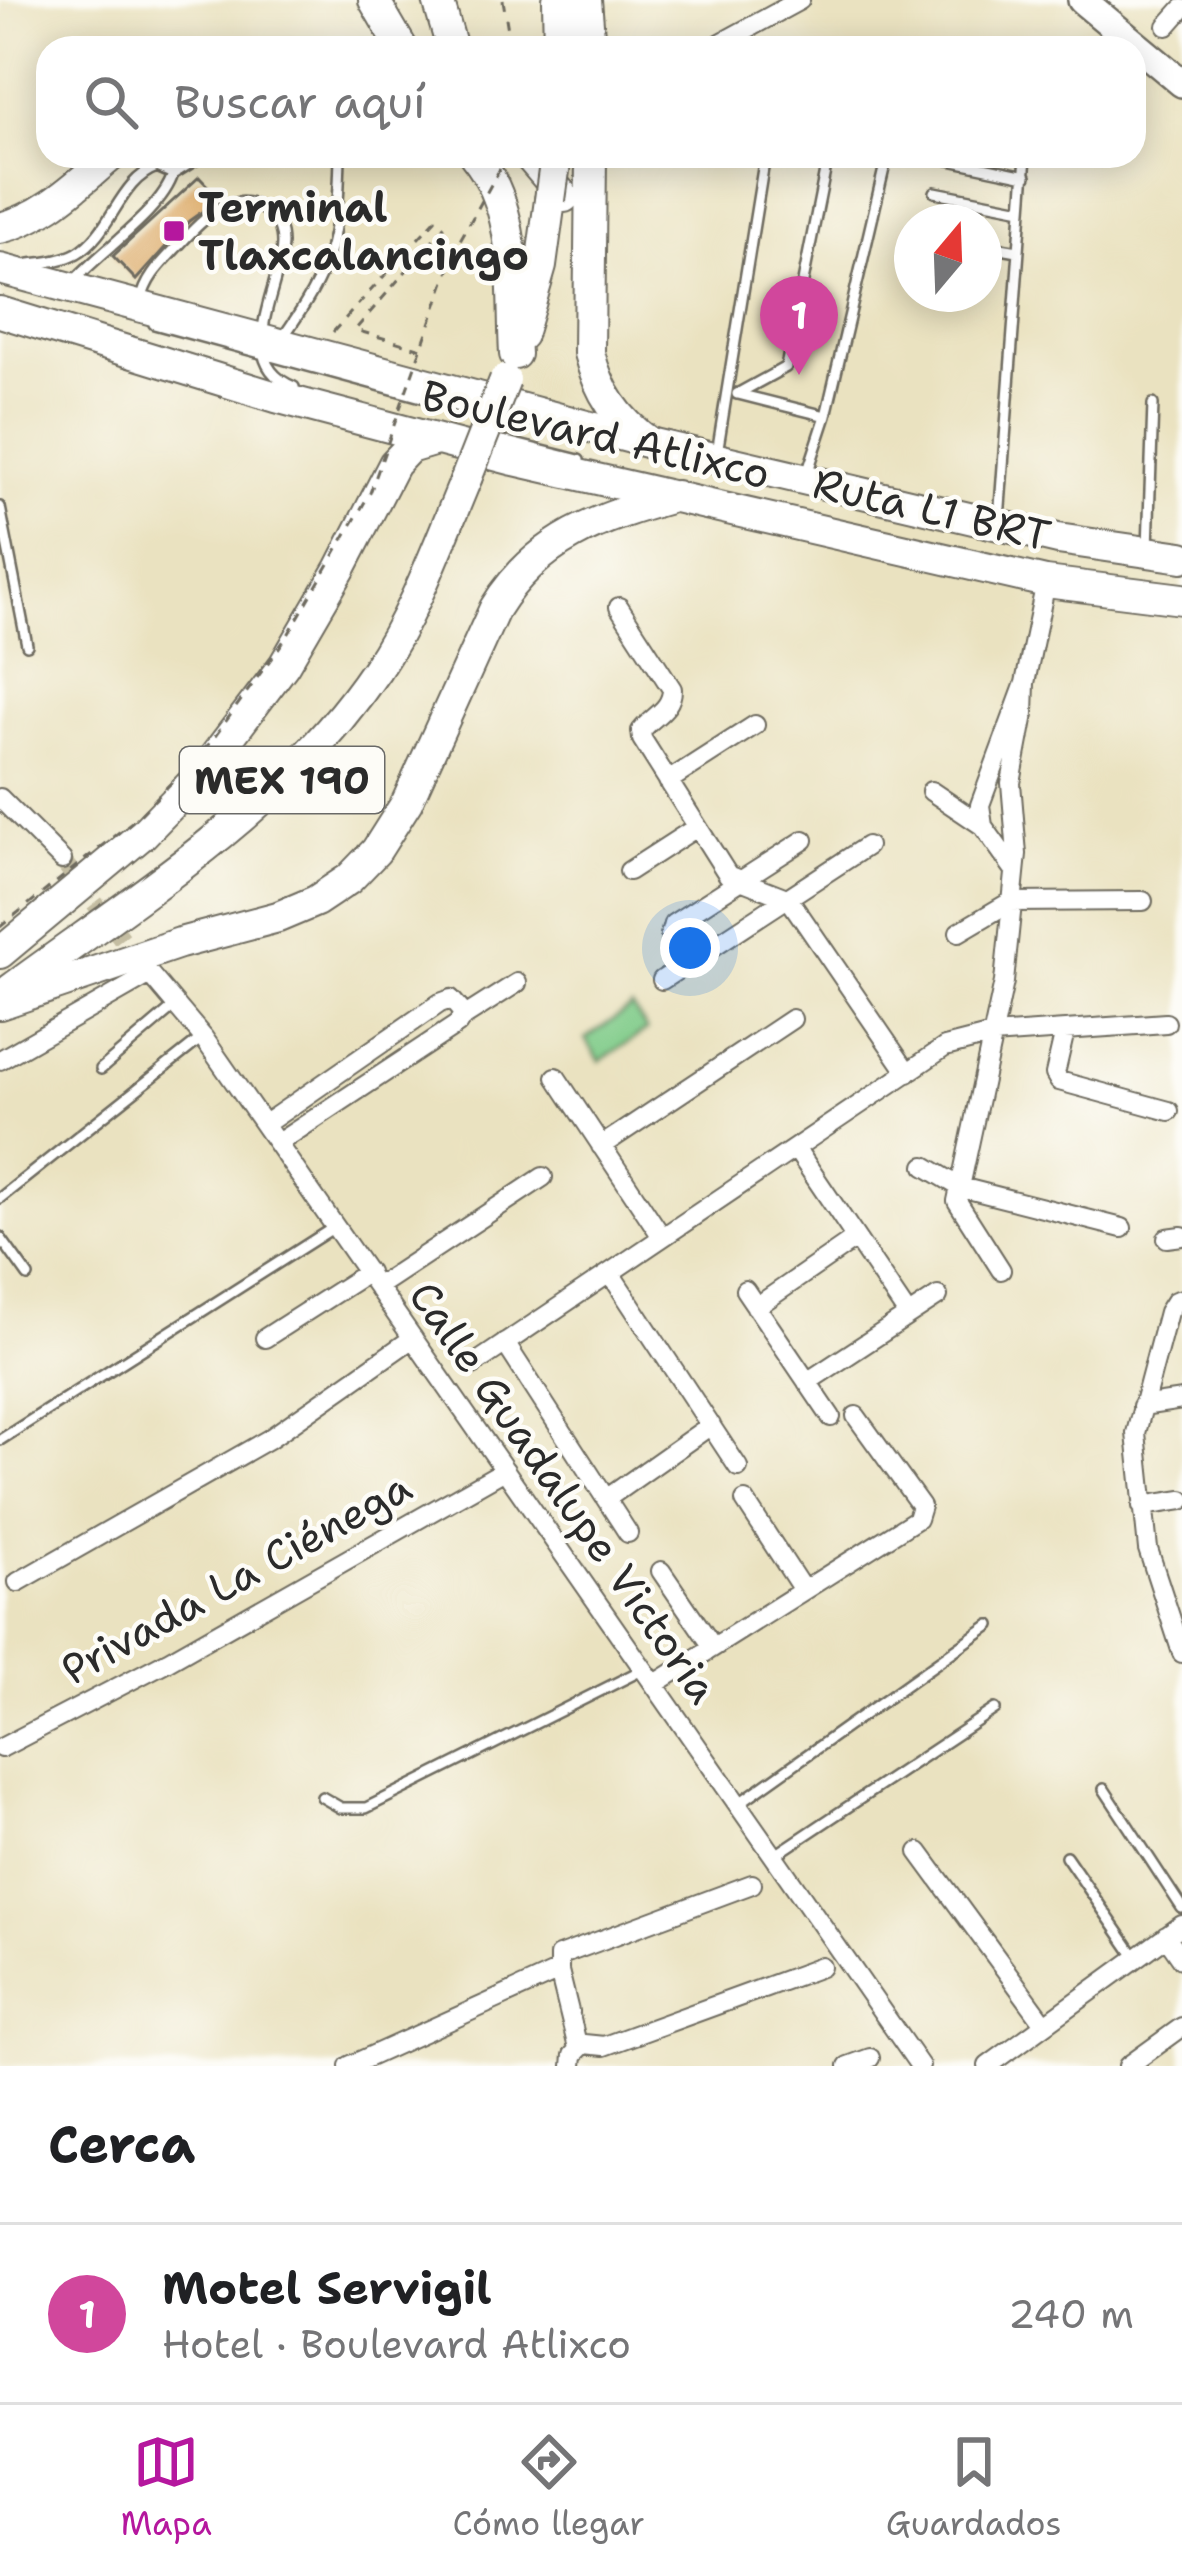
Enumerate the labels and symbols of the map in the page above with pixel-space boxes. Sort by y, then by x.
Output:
place label: Terminal Tlaxcalancingo [198,179,529,283]
north arrow [894,204,1002,312]
marker: Terminal Tlaxcalancingo [161,218,187,244]
pin: 1 [760,276,838,375]
street label: Boulevard Atlixco [416,367,776,501]
street label: Ruta L1 BRT [808,455,1056,563]
road number: MEX 190 [180,747,384,813]
your location [660,918,720,978]
street label: Calle Guadalupe Victoria [397,1270,731,1714]
street label: Privada La Ciénega [51,1459,421,1697]

